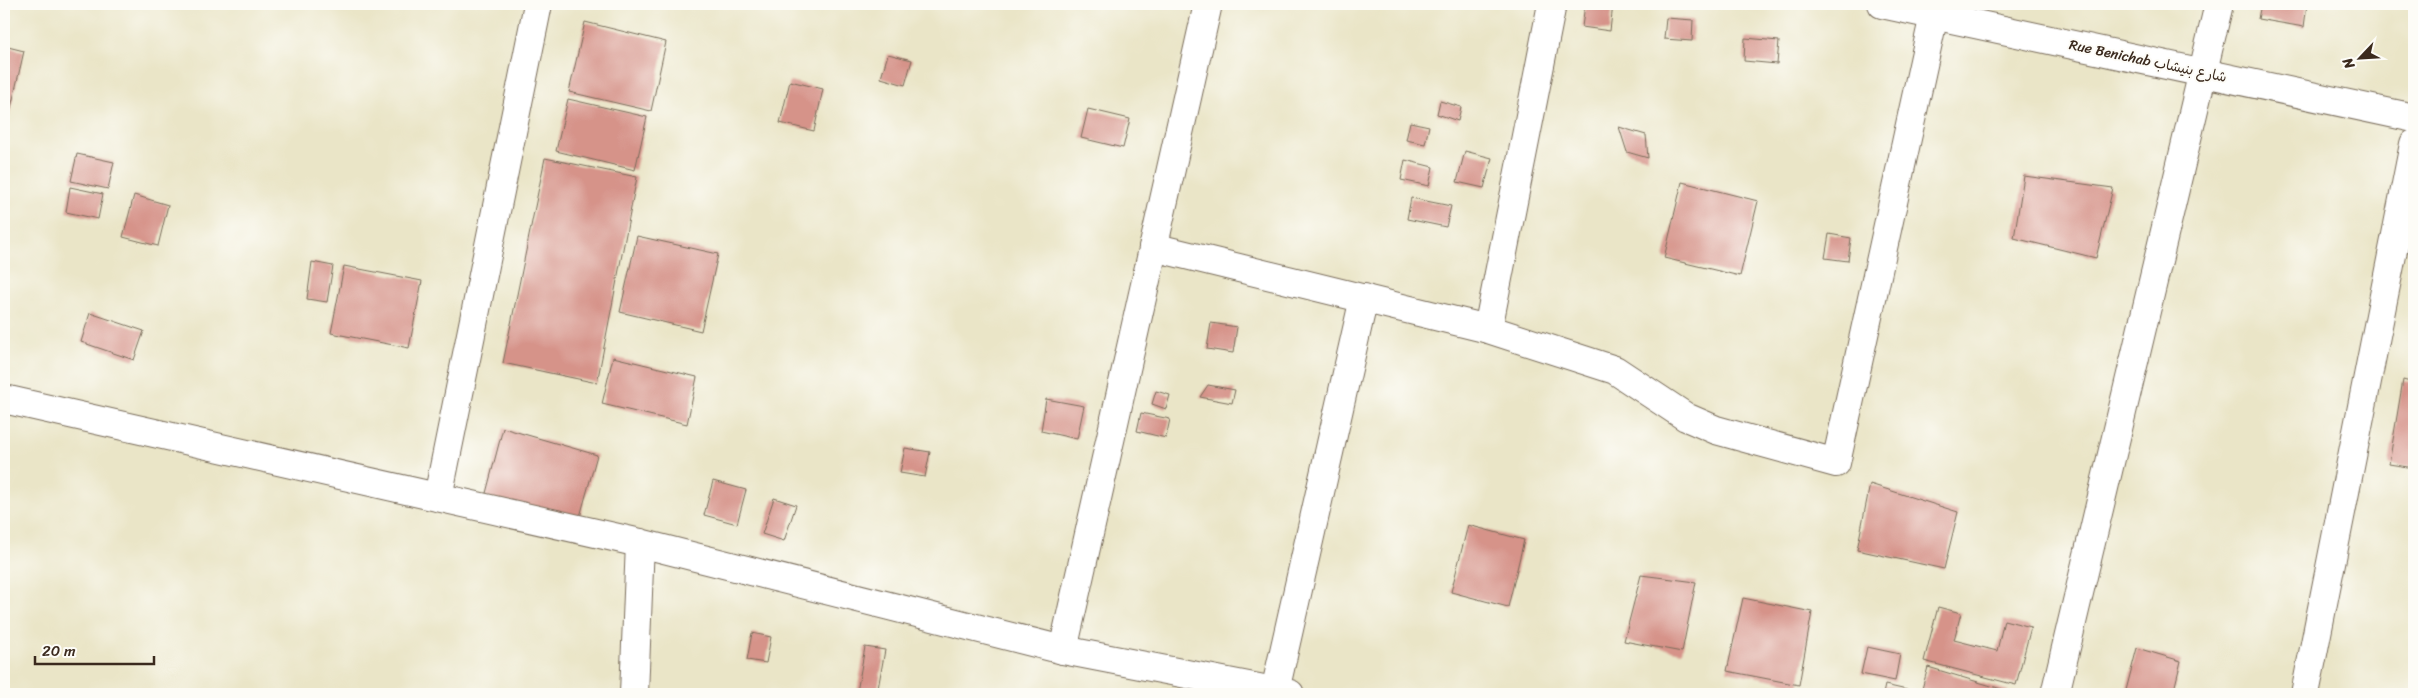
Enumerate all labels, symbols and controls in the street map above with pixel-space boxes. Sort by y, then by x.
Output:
street label: Rue Benichab شارع بنيشاب [2067,32,2229,90]
north arrow [2336,32,2386,82]
text: N [2335,53,2362,74]
scale bar [35,633,154,665]
text: 20 m [42,638,76,664]

